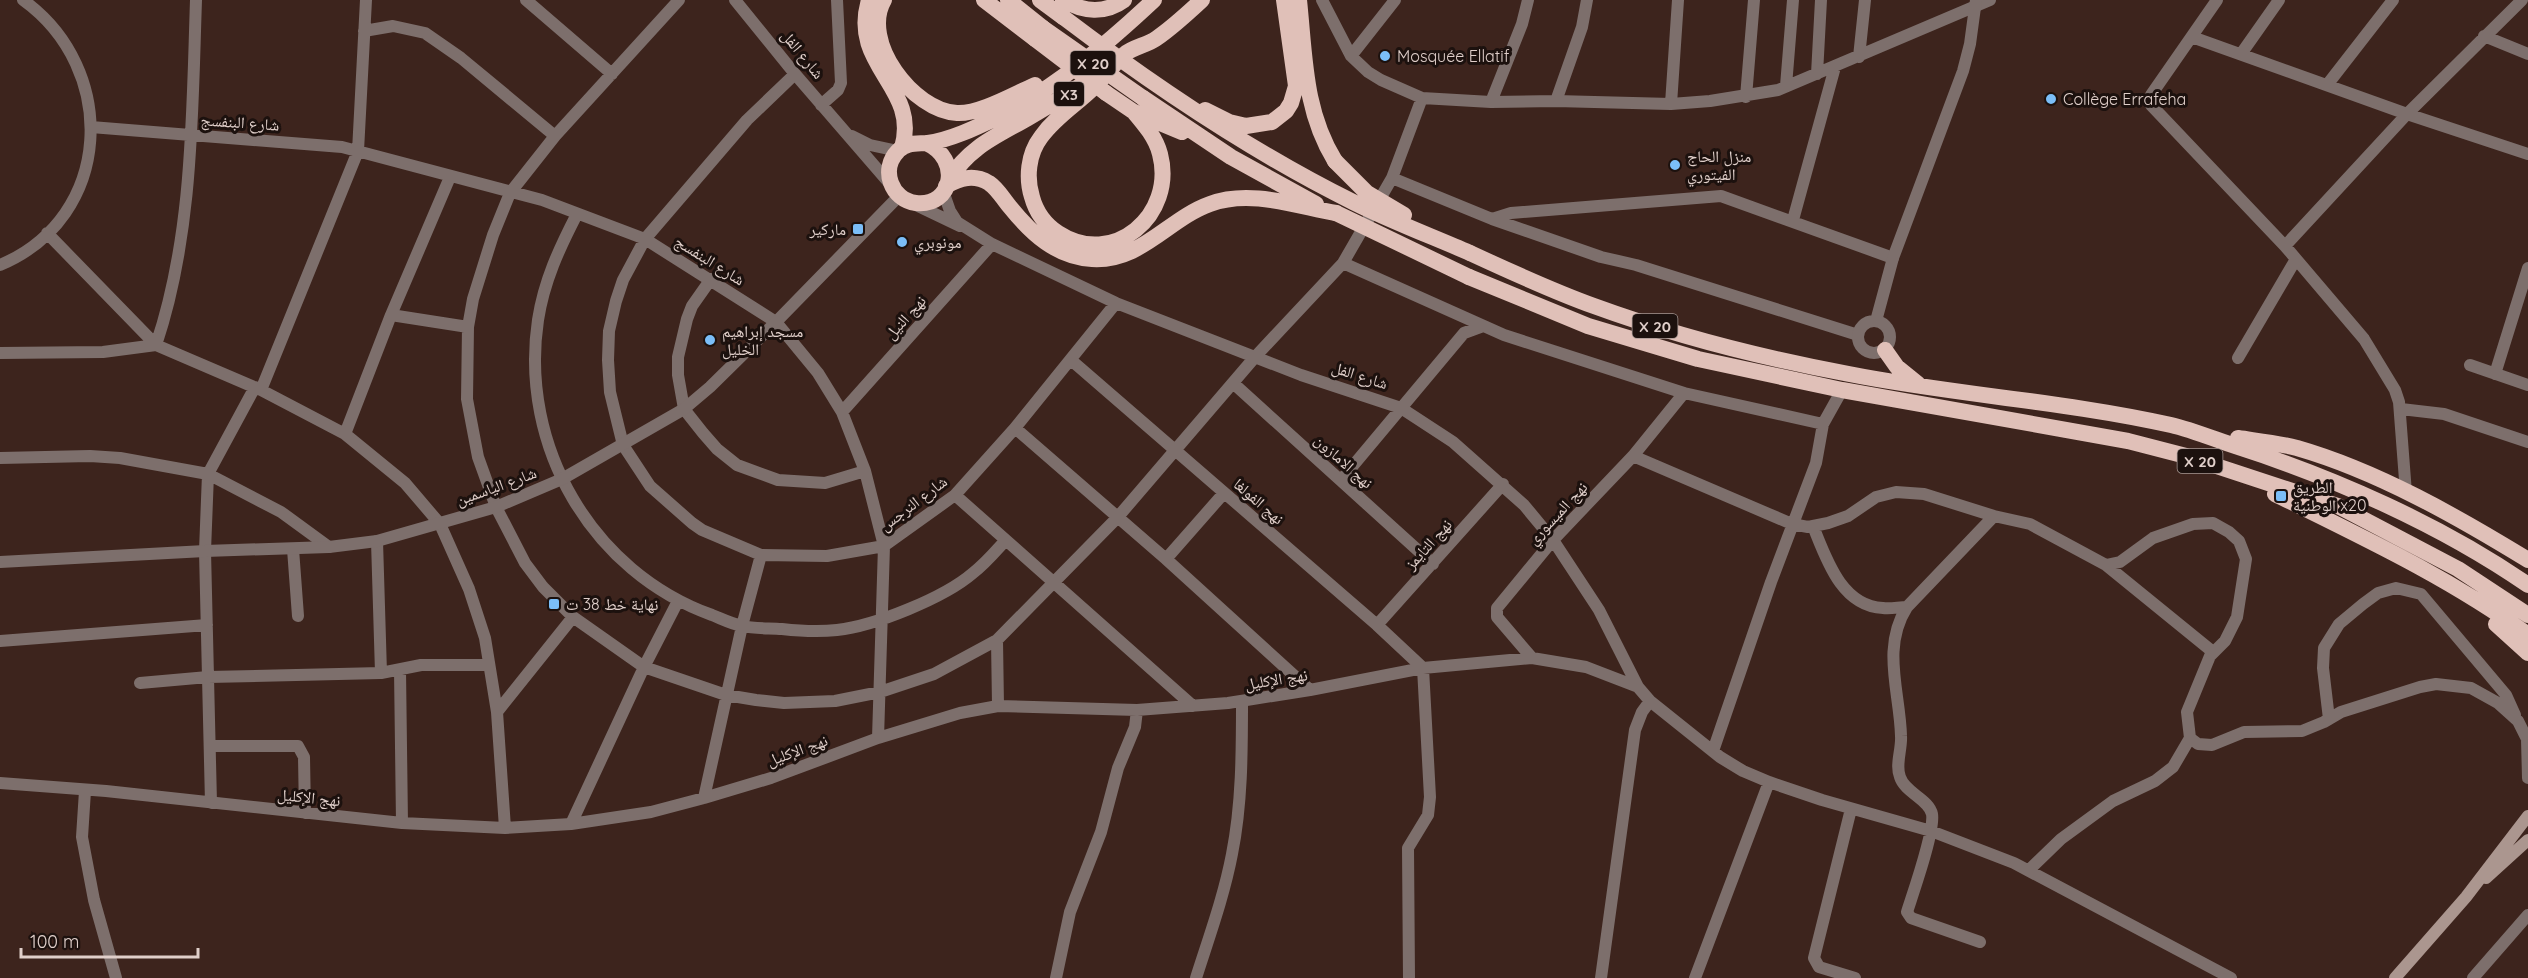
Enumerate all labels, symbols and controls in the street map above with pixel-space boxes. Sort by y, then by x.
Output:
street label: شارع الفل [776,25,829,83]
place label: Mosquée Ellatif [1397,46,1510,66]
marker: Mosquée Ellatif [1378,49,1392,63]
road number: X 20 [1070,51,1116,75]
road number: X3 [1054,82,1084,106]
place label: Collège Errafeha [2063,89,2186,109]
marker: Collège Errafeha [2044,92,2058,106]
street label: شارع البنفسج [200,109,280,136]
place label: منزل الحاج الفيتوري [1687,146,1751,187]
marker: منزل الحاج الفيتوري [1668,158,1682,172]
place label: ماركير [809,219,846,239]
marker: ماركير [851,222,865,236]
street label: شارع البنفسج [671,231,749,290]
place label: مونوبري [914,232,961,255]
marker: مونوبري [895,235,909,249]
street label: نهج النيل [880,291,931,344]
road number: X 20 [1632,314,1678,338]
place label: مسجد إبراهيم الخليل [722,321,803,360]
marker: مسجد إبراهيم الخليل [703,333,717,347]
street label: شارع الفل [1329,357,1390,394]
street label: نهج الامازون [1310,429,1377,493]
road number: X 20 [2178,449,2222,473]
street label: شارع الياسمين [453,462,539,511]
street label: شارع النرجس [875,471,951,536]
street label: نهج الفولغا [1229,474,1288,529]
street label: نهج الميسوري [1523,477,1594,551]
place label: الطريق الوطنية x20 [2293,477,2366,515]
marker: الطريق الوطنية x20 [2274,489,2288,503]
street label: نهج التايمز [1399,515,1457,575]
place label: نهاية خط 38 ت [566,594,658,614]
marker: نهاية خط 38 ت [547,597,561,611]
street label: نهج الإكليل [1243,664,1309,695]
street label: نهج الإكليل [764,730,831,771]
street label: نهج الإكليل [276,784,342,811]
scale bar [21,921,198,959]
text: 100 m [30,930,79,953]

